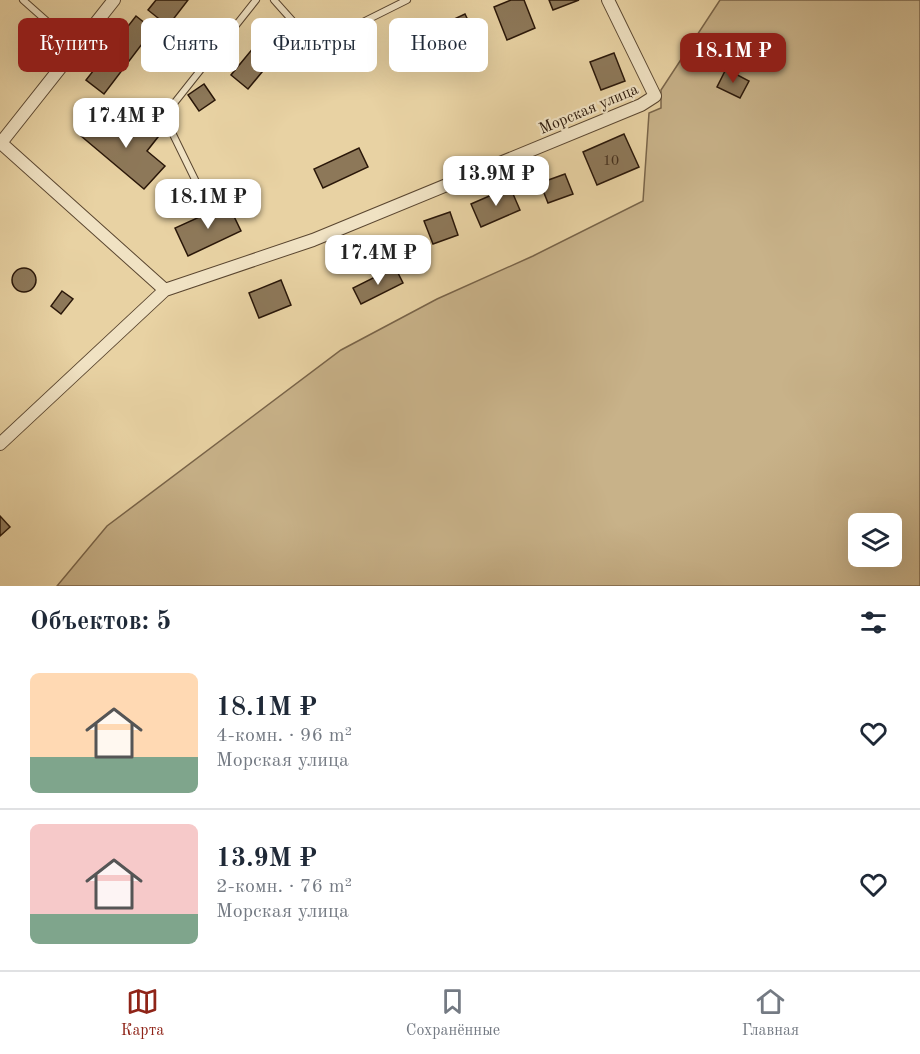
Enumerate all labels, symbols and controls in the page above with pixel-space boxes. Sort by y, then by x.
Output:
chip: Купить [18,18,129,72]
chip: Снять [141,18,239,72]
chip: Фильтры [251,18,377,72]
chip: Новое [389,18,488,72]
pin: 18.1M ₽ [678,33,788,84]
text: 18.1M ₽ [694,42,772,62]
street label: Морская улица [537,82,641,138]
pin: 17.4M ₽ [71,98,181,149]
text: 17.4M ₽ [87,107,165,127]
house number: 10 [603,154,619,168]
pin: 13.9M ₽ [441,156,551,207]
text: 13.9M ₽ [457,165,535,185]
pin: 18.1M ₽ [153,179,263,230]
text: 18.1M ₽ [169,188,247,208]
pin: 17.4M ₽ [323,235,433,286]
text: 17.4M ₽ [339,244,417,264]
map controls [848,513,902,567]
button: layers [848,513,902,567]
icon: filters [857,606,890,639]
text: Объектов: 5 [30,609,171,635]
text: 18.1M ₽ [216,695,317,721]
icon: home [78,697,150,769]
icon: heart [857,717,890,750]
text: 4-комн. · 96 m² [216,726,352,746]
text: Морская улица [216,751,349,771]
text: 13.9M ₽ [216,846,317,872]
icon: home [78,848,150,920]
icon: heart [857,868,890,901]
text: 2-комн. · 76 m² [216,877,352,897]
text: Морская улица [216,902,349,922]
tab: Карта [121,985,164,1041]
tab: Сохранённые [406,985,500,1041]
tab: Главная [742,985,799,1041]

